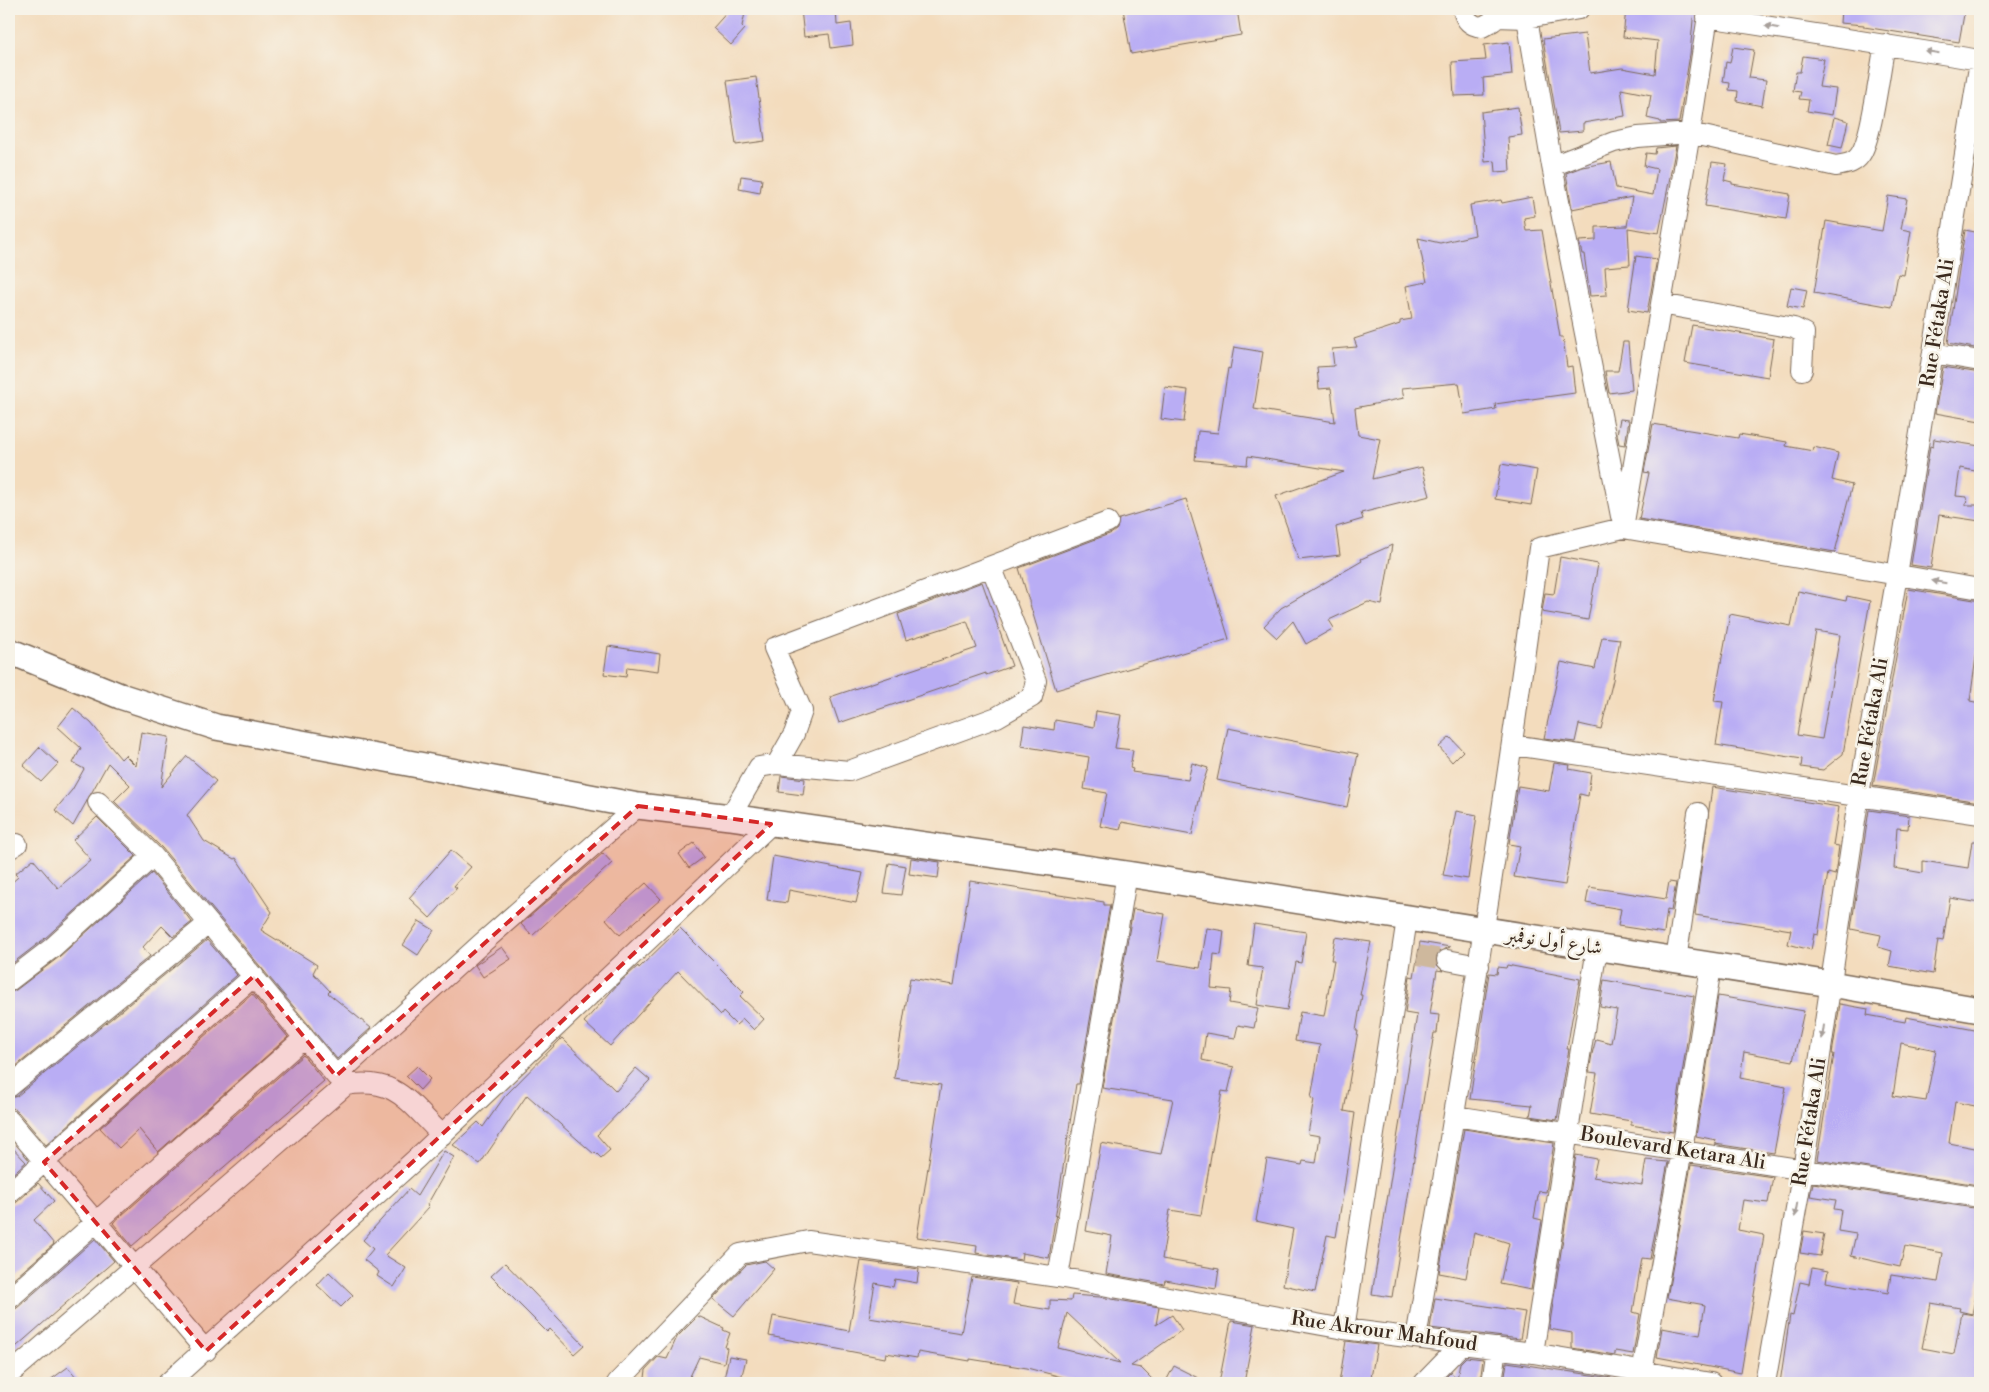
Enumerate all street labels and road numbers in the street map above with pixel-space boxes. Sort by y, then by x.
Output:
street label: Rue Fétaka Ali [1915,256,1961,389]
street label: Rue Fétaka Ali [1847,655,1895,788]
street label: شارع أول نوفمبر [1502,920,1604,965]
street label: Rue Fétaka Ali [1787,1055,1833,1188]
street label: Boulevard Ketara Ali [1577,1122,1768,1176]
street label: Rue Akrour Mahfoud [1289,1307,1479,1358]

